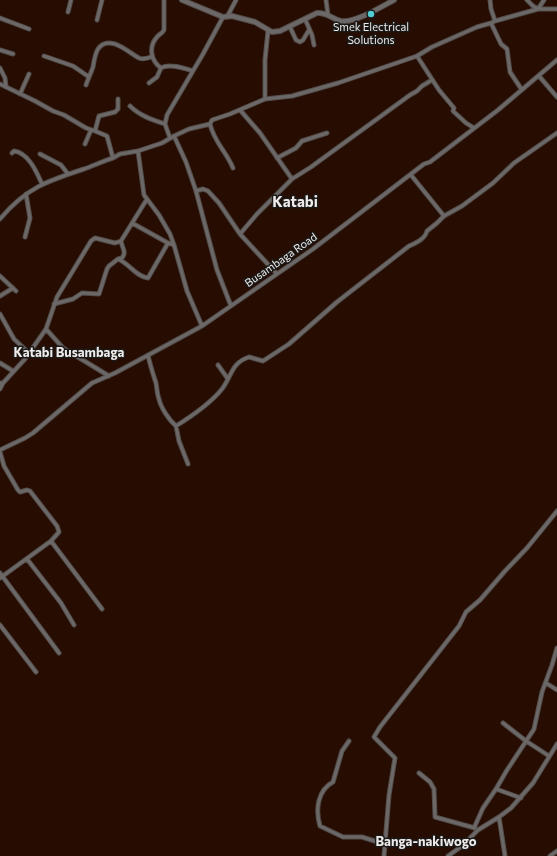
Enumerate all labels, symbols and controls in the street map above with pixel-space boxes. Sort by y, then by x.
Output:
marker: Smek Electrical Solutions [366,9,376,19]
place label: Smek Electrical Solutions [333,20,409,46]
district label: Katabi [272,193,318,211]
street label: Busambaga Road [242,230,320,290]
district label: Katabi Busambaga [14,345,124,361]
district label: Banga-nakiwogo [376,834,476,850]

